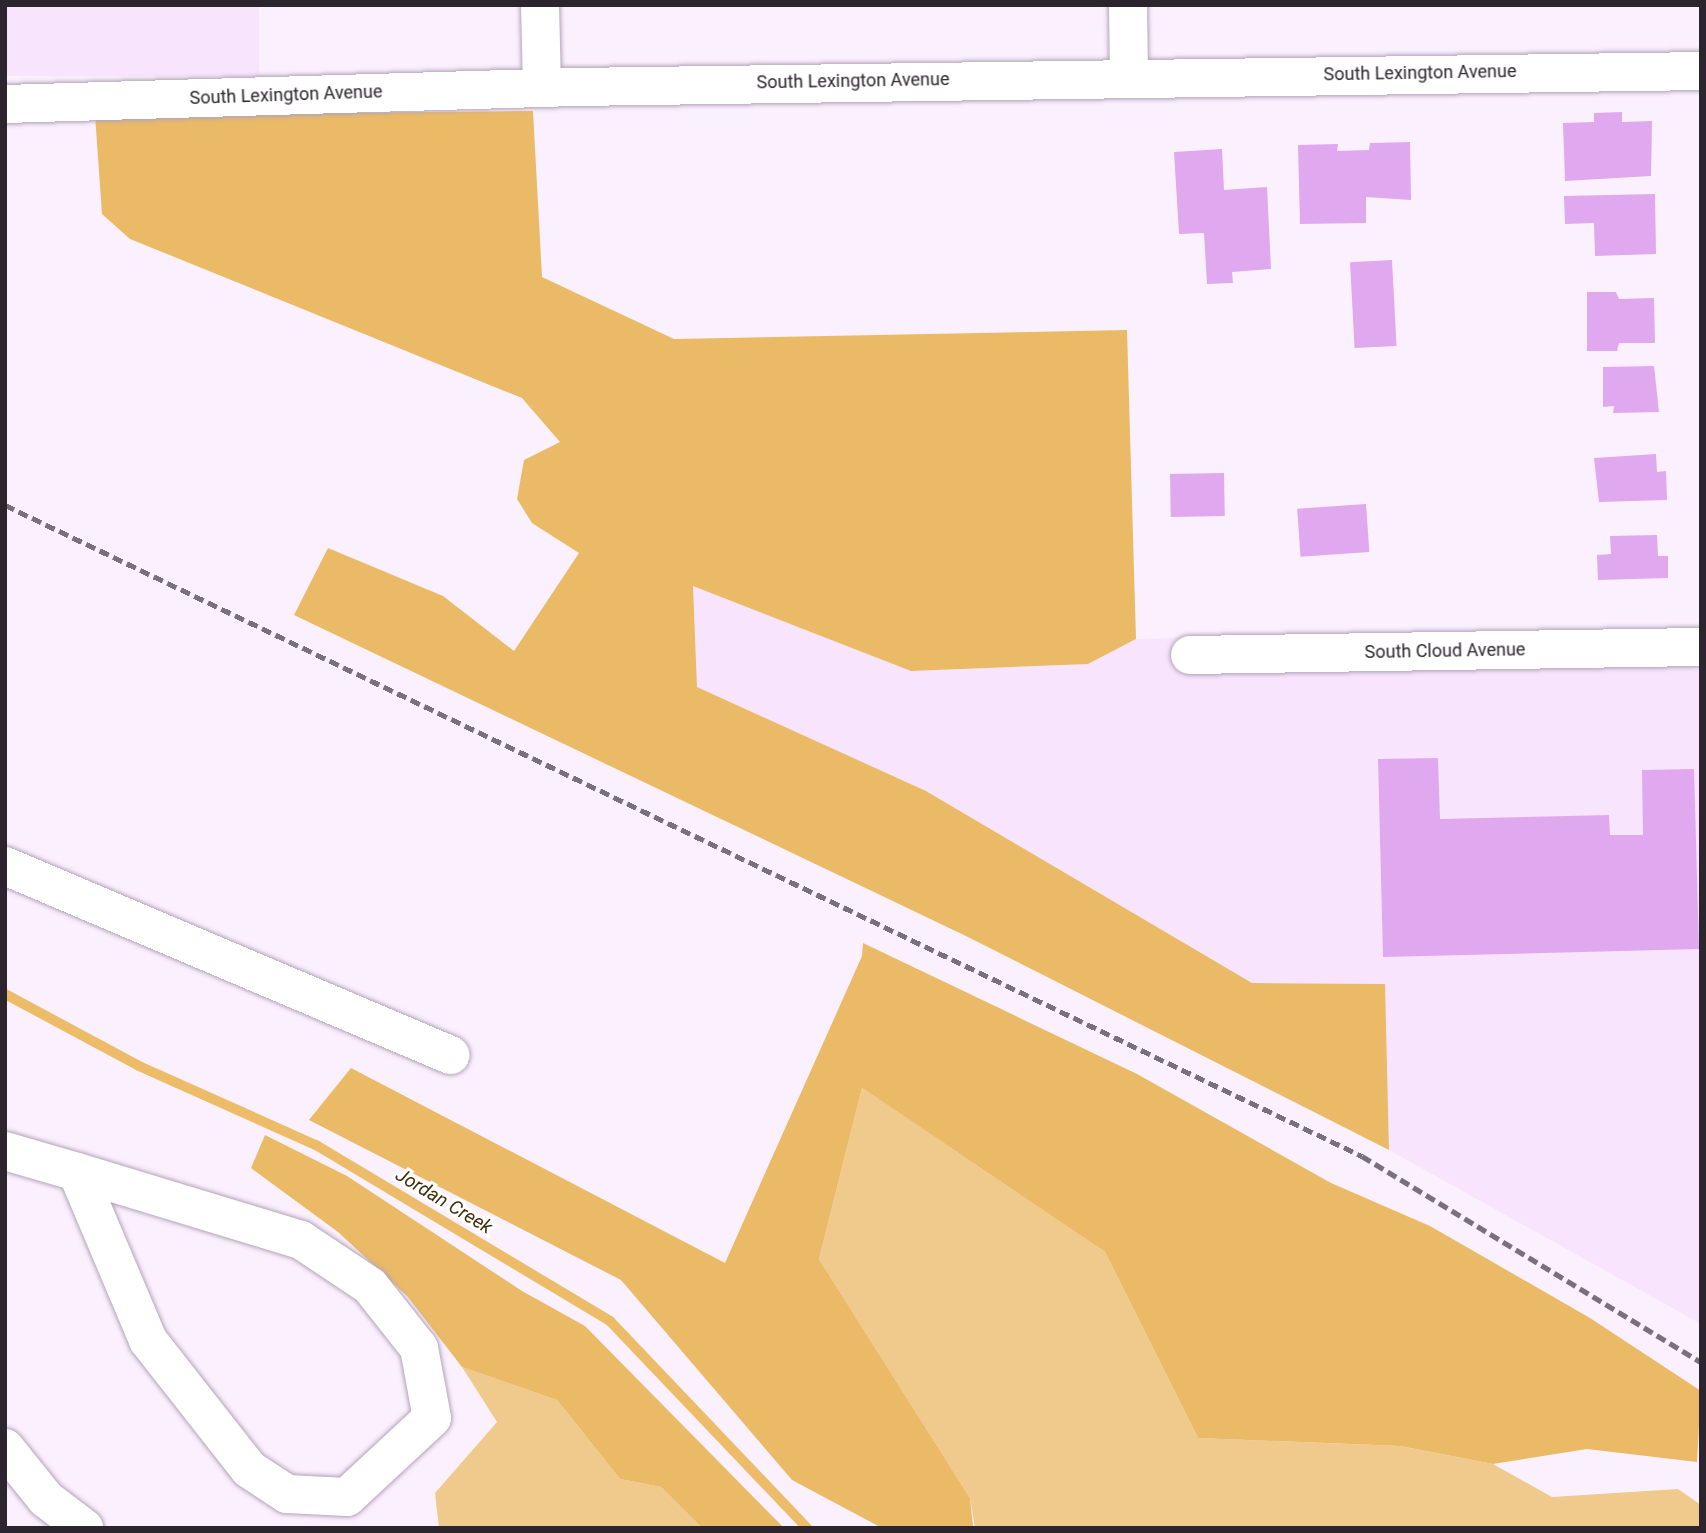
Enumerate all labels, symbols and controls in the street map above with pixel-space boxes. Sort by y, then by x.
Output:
street label: South Lexington Avenue [1323,61,1517,85]
street label: South Lexington Avenue [756,69,950,93]
street label: South Lexington Avenue [189,81,383,109]
street label: South Cloud Avenue [1364,639,1526,663]
water label: Jordan Creek [391,1163,497,1239]

